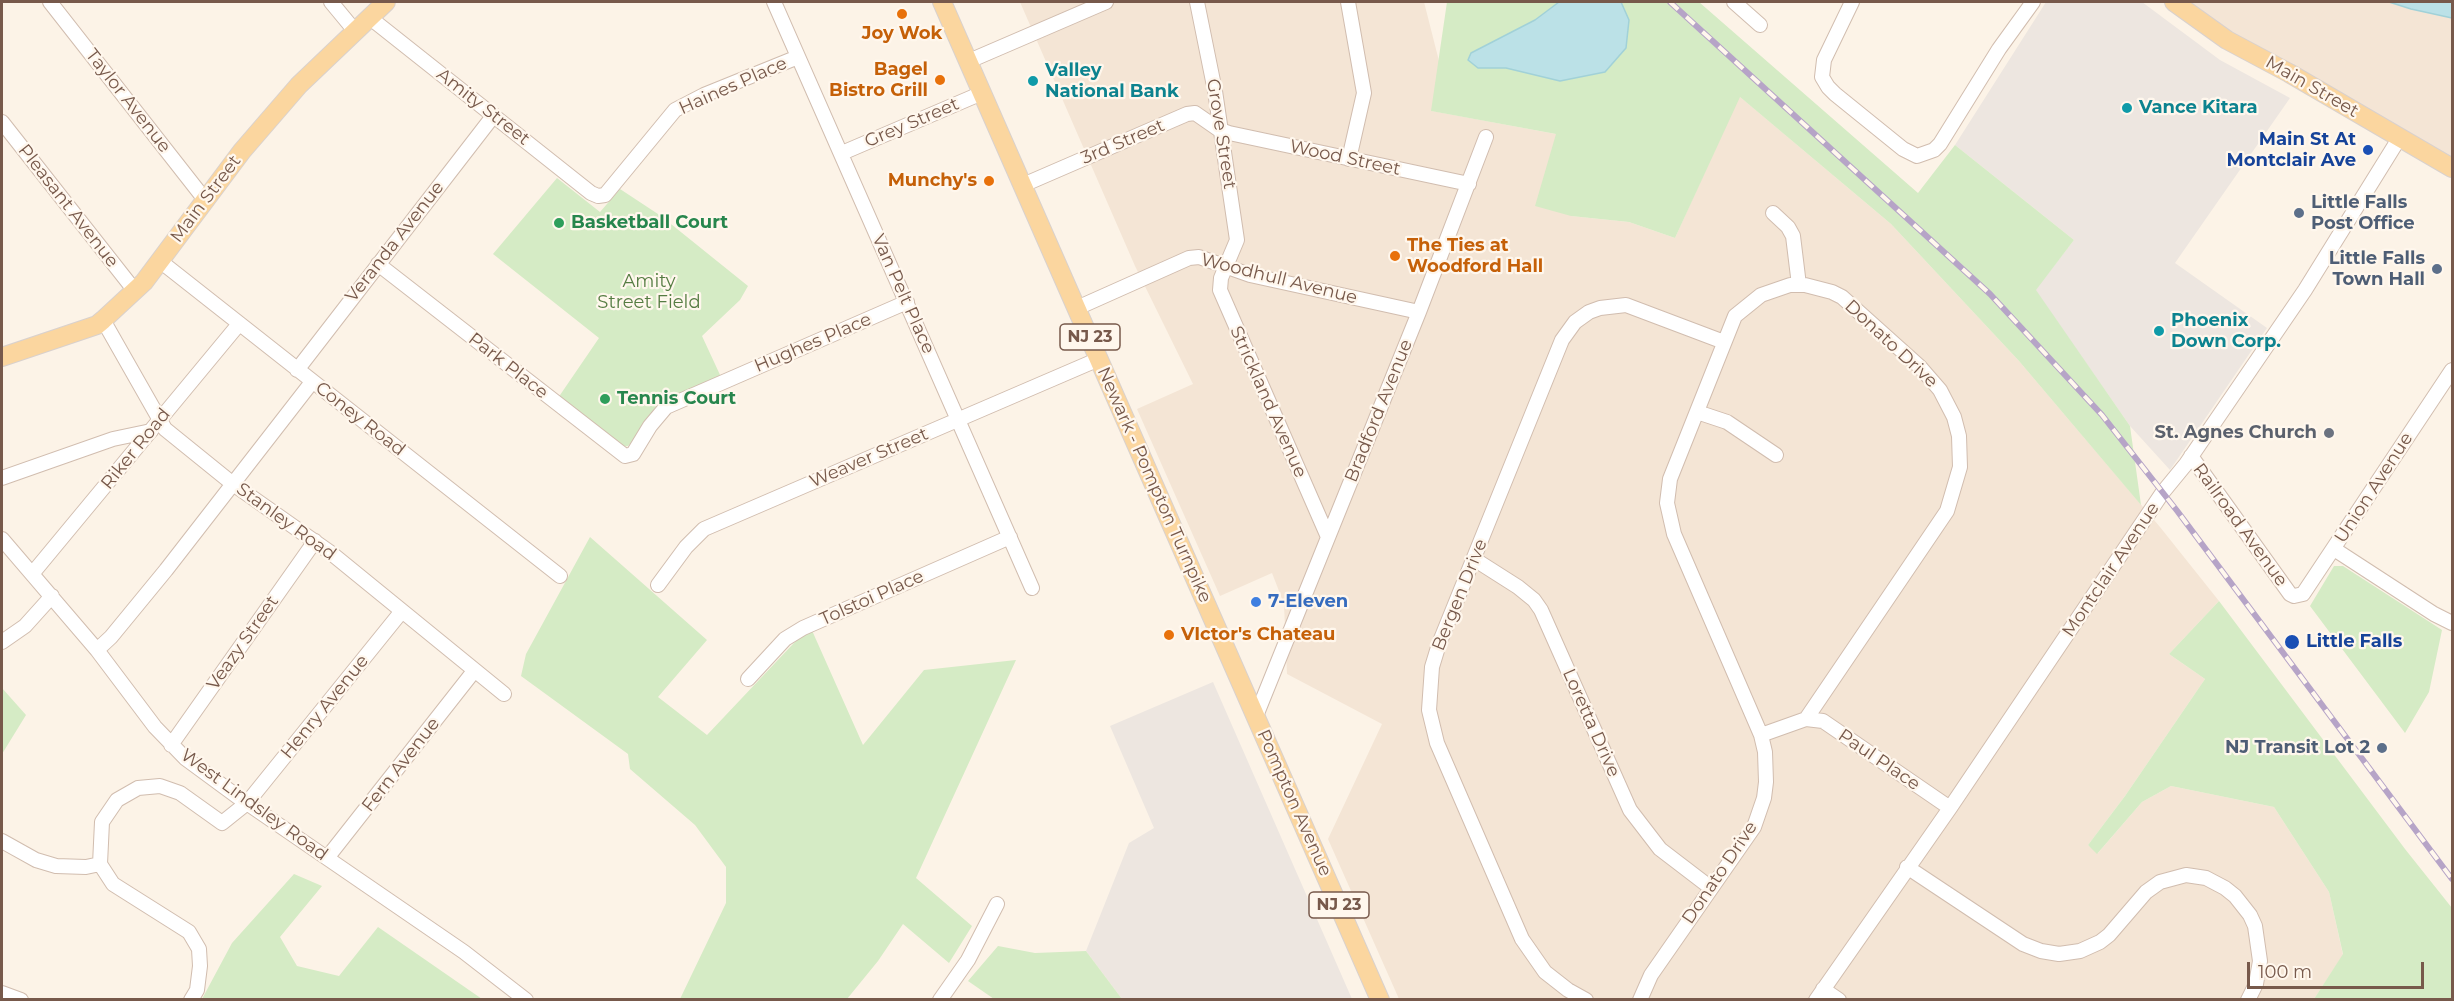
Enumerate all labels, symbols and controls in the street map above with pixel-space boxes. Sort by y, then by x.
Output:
marker: Joy Wok [895,7,909,21]
place label: Joy Wok [862,23,942,45]
street label: Taylor Avenue [81,45,175,157]
street label: Main Street [2262,52,2362,122]
street label: Haines Place [676,53,790,119]
place label: Bagel Bistro Grill [829,59,928,101]
place label: Valley National Bank [1045,60,1179,103]
street label: Amity Street [432,64,534,150]
marker: Bagel Bistro Grill [933,73,947,87]
marker: Valley National Bank [1026,74,1040,88]
street label: Grove Street [1202,77,1240,191]
street label: Grey Street [862,93,962,153]
place label: Vance Kitara [2139,97,2258,119]
marker: Vance Kitara [2120,101,2134,115]
street label: 3rd Street [1078,115,1168,169]
place label: Main St At Montclair Ave [2227,129,2356,172]
street label: Wood Street [1288,136,1402,180]
street label: Pleasant Avenue [13,140,123,272]
marker: Main St At Montclair Ave [2361,143,2375,157]
street label: Main Street [166,151,246,247]
place label: Munchy's [888,170,977,192]
marker: Munchy's [982,174,996,188]
street label: Veranda Avenue [341,177,449,307]
place label: Little Falls Post Office [2311,192,2415,234]
marker: Little Falls Post Office [2292,206,2306,220]
place label: Basketball Court [571,212,728,234]
marker: Basketball Court [552,216,566,230]
street label: Van Pelt Place [867,231,939,357]
place label: The Ties at Woodford Hall [1407,235,1543,278]
place label: Little Falls Town Hall [2329,248,2425,290]
street label: Woodhull Avenue [1199,249,1359,309]
marker: The Ties at Woodford Hall [1388,249,1402,263]
marker: Little Falls Town Hall [2430,262,2444,276]
park label: Amity Street Field [597,271,701,314]
street label: Donato Drive [1840,296,1942,392]
street label: Hughes Place [751,309,875,377]
place label: Phoenix Down Corp. [2171,310,2281,352]
street label: Strickland Avenue [1225,323,1311,481]
road number: NJ 23 [1060,324,1120,350]
marker: Phoenix Down Corp. [2152,324,2166,338]
street label: Park Place [464,328,552,404]
street label: Bradford Avenue [1341,337,1417,485]
street label: Newark - Pompton Turnpike [1092,364,1216,606]
street label: Coney Road [311,377,409,461]
place label: Tennis Court [617,388,736,410]
marker: Tennis Court [598,392,612,406]
street label: Riker Road [97,404,175,494]
place label: St. Agnes Church [2154,422,2317,444]
street label: Weaver Street [806,423,932,493]
marker: St. Agnes Church [2322,426,2336,440]
street label: Union Avenue [2330,429,2418,547]
street label: Railroad Avenue [2188,459,2292,591]
street label: Stanley Road [232,479,340,565]
street label: Montclair Avenue [2058,499,2164,641]
street label: Bergen Drive [1428,536,1492,654]
street label: Tolstoi Place [817,565,927,631]
place label: 7-Eleven [1268,591,1348,613]
street label: Veazy Street [202,592,284,694]
marker: 7-Eleven [1249,595,1263,609]
place label: VIctor's Chateau [1181,624,1335,646]
marker: VIctor's Chateau [1162,628,1176,642]
place label: Little Falls [2306,631,2402,653]
marker: Little Falls [2283,633,2301,651]
street label: Henry Avenue [277,651,373,763]
street label: Loretta Drive [1558,666,1624,780]
street label: Fern Avenue [357,713,445,817]
street label: Paul Place [1834,725,1924,795]
street label: Pompton Avenue [1252,726,1336,880]
place label: NJ Transit Lot 2 [2225,737,2370,759]
marker: NJ Transit Lot 2 [2375,741,2389,755]
street label: West Lindsley Road [176,744,332,866]
street label: Donato Drive [1678,818,1762,928]
road number: NJ 23 [1309,892,1369,918]
scale bar [2250,950,2427,988]
text: 100 m [2258,961,2312,983]

